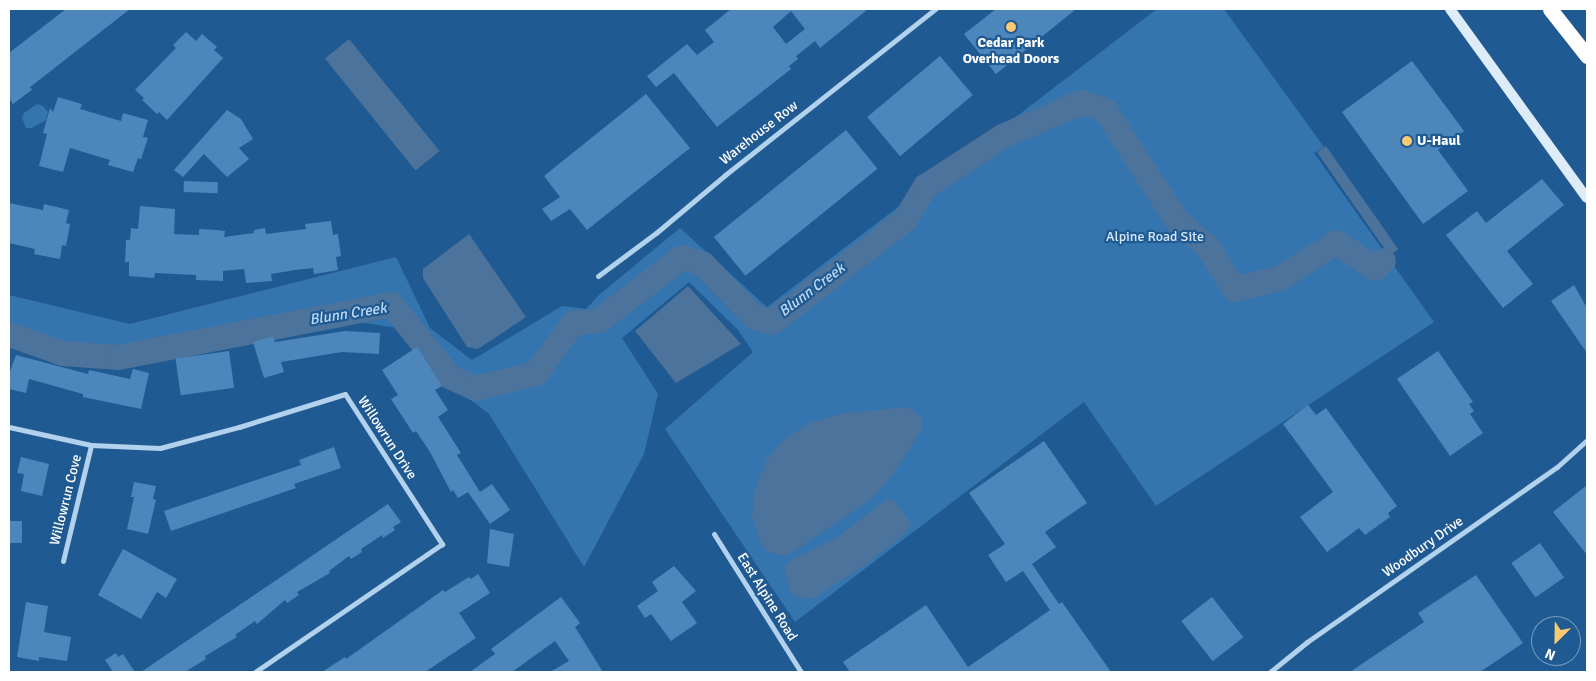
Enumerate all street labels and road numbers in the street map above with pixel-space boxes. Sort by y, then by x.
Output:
street label: Warehouse Row [717,97,801,169]
street label: Willowrun Drive [354,393,420,483]
street label: Willowrun Cove [47,453,85,547]
street label: Woodbury Drive [1379,513,1467,581]
street label: East Alpine Road [733,550,801,644]

